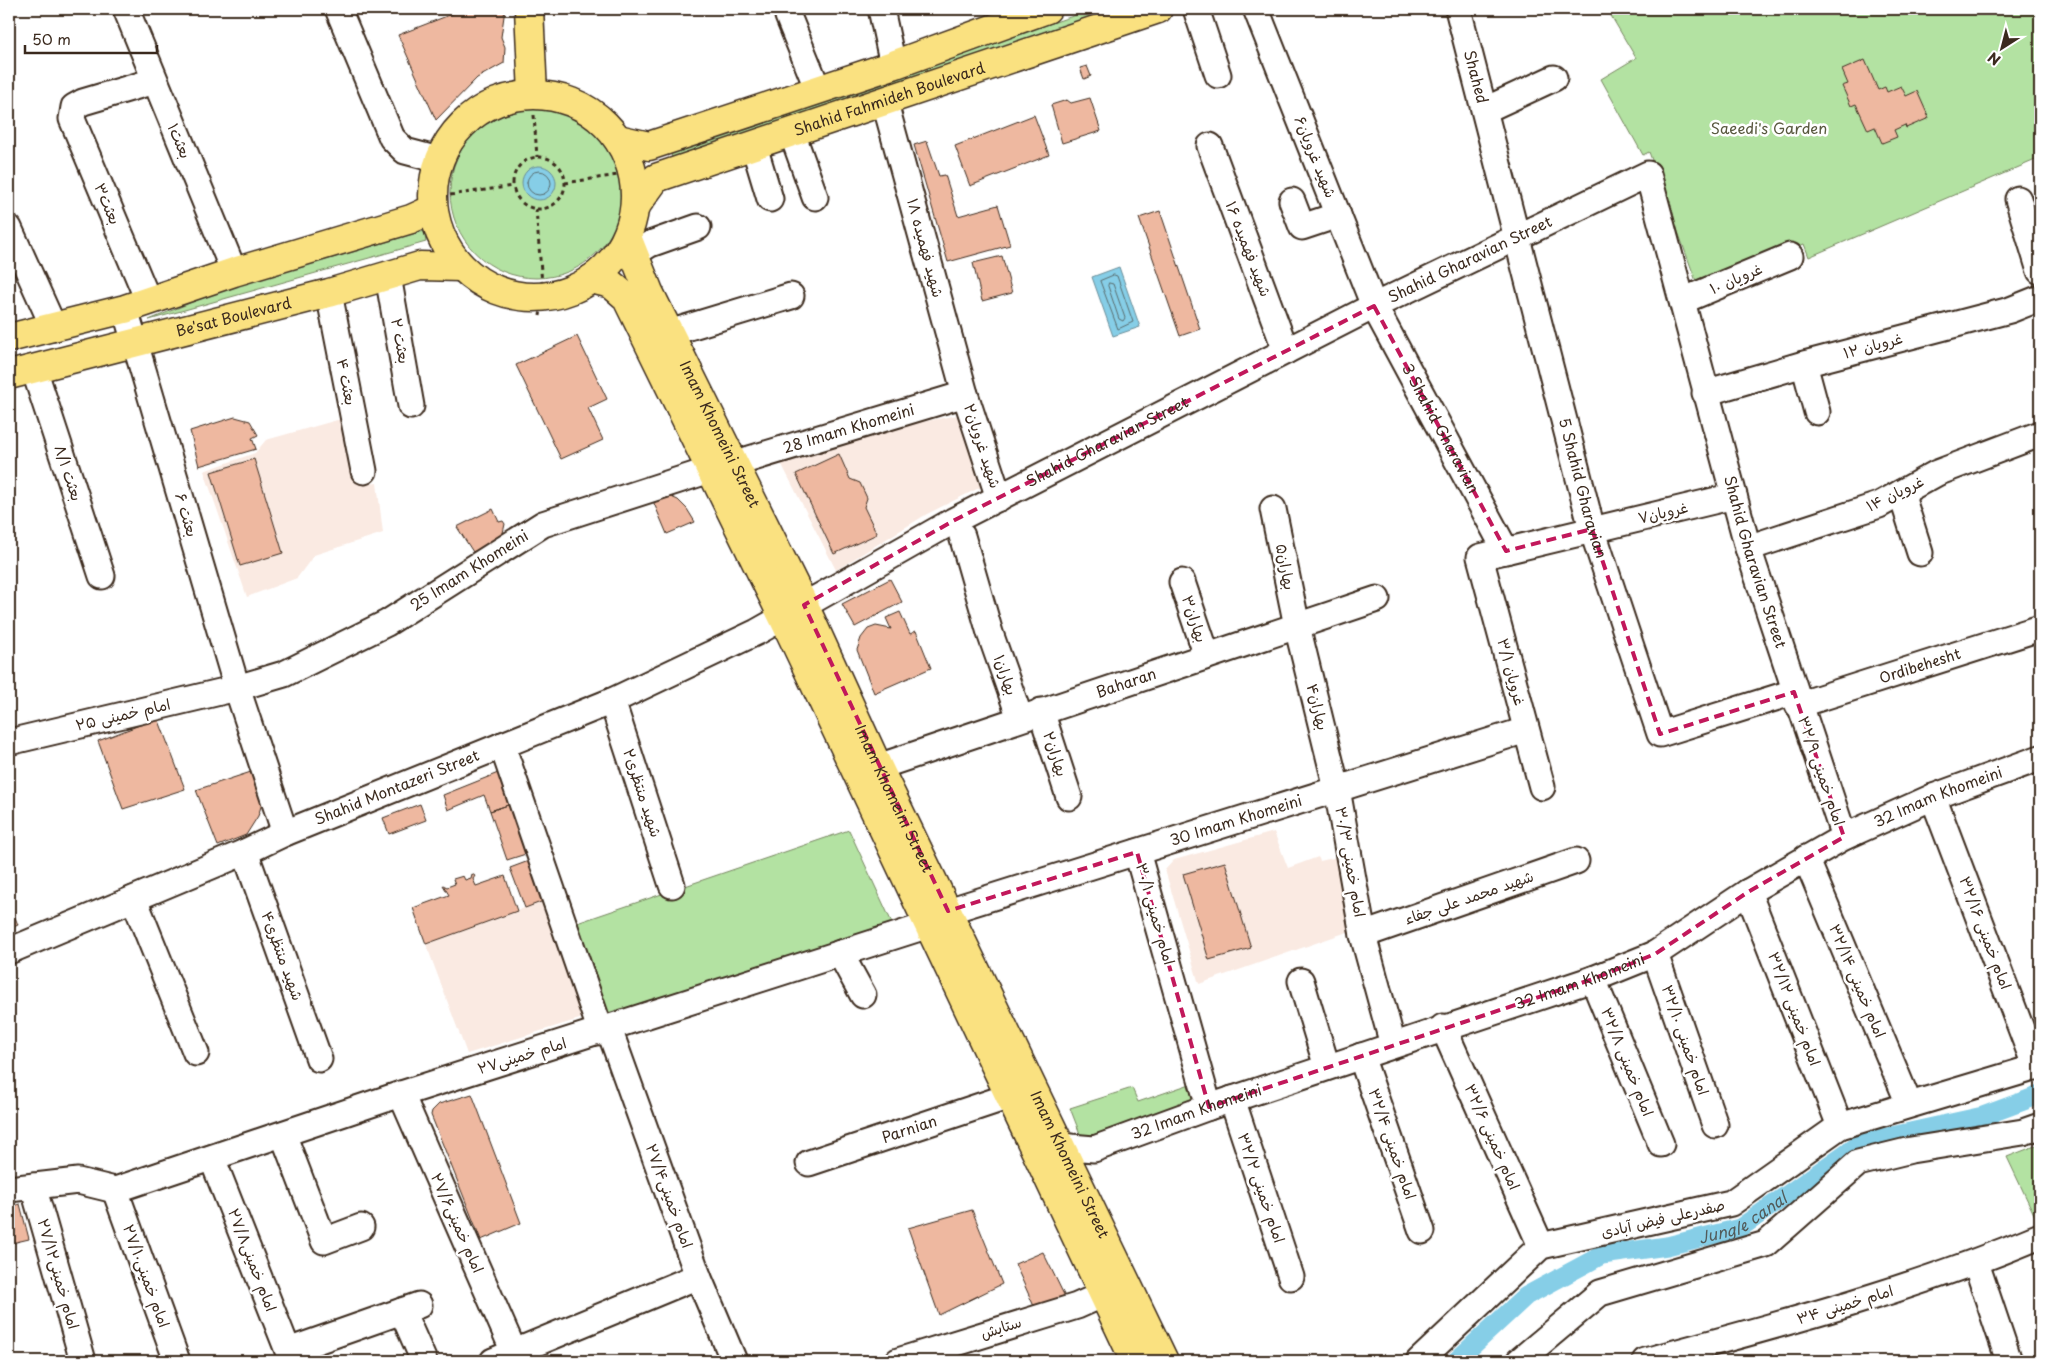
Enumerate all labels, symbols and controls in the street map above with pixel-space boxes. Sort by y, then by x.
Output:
scale bar [25,22,158,54]
north arrow [1976,22,2026,72]
text: 50 m [32,27,71,50]
street label: Shahed [1459,47,1495,106]
text: N [1983,47,2005,71]
street label: Shahid Fahmideh Boulevard [790,55,987,141]
street label: شهید غرویان۶ [1290,112,1343,201]
park label: Saeedi's Garden [1711,116,1827,139]
street label: بعثت۱ [163,119,198,162]
street label: بعثت۳ [89,179,127,228]
street label: شهید فهمیده ۱۸ [902,195,951,300]
street label: شهید فهمیده ۱۶ [1221,197,1278,300]
street label: Shahid Gharavian Street [1383,209,1555,308]
street label: غرویان ۱۰ [1705,256,1765,299]
street label: Be'sat Boulevard [173,290,293,342]
street label: بعثت ۲ [386,316,417,365]
street label: غرویان ۱۲ [1840,326,1905,364]
street label: بعثت ۴ [332,356,363,407]
street label: Imam Khomeini Street [675,356,767,511]
street label: 3 Shahid Gharavian [1397,359,1486,497]
street label: Shahid Gharavian Street [1021,390,1192,492]
street label: 28 Imam Khomeini [780,397,917,458]
street label: شهید غرویان۲ [959,400,1008,491]
street label: 5 Shahid Gharavian [1554,415,1614,561]
street label: بعثت ۸/۱ [50,441,89,504]
street label: غرویان ۱۴ [1862,469,1927,517]
street label: Shahid Gharavian Street [1719,473,1794,651]
street label: بعثت ۶ [170,490,205,539]
street label: غرویان۷ [1635,495,1690,528]
street label: 25 Imam Khomeini [405,523,532,616]
street label: بهاران۵ [1271,542,1302,592]
street label: بهاران۳ [1177,592,1214,645]
street label: غرویان ۳/۱ [1492,635,1532,708]
street label: Ordibehesht [1876,641,1963,689]
street label: بهاران۱ [989,651,1024,698]
street label: Baharan [1093,661,1159,703]
street label: بهاران۴ [1302,681,1335,732]
street label: امام خمینی ۲۵ [73,691,173,737]
street label: امام خمینی ۳۲/۹ [1792,713,1852,829]
street label: Imam Khomeini Street [850,720,940,876]
street label: بهاران۲ [1038,728,1075,779]
street label: Shahid Montazeri Street [311,743,482,830]
street label: شهید منتظری۲ [618,745,669,840]
street label: 32 Imam Khomeini [1870,760,2005,832]
street label: 30 Imam Khomeini [1167,788,1305,851]
street label: امام خمینی ۳۰/۳ [1329,805,1373,919]
street label: امام خمینی ۳۰/۱ [1130,860,1182,968]
street label: شهید محمد علی جفاء [1401,864,1536,929]
street label: امام خمینی ۳۲/۱۶ [1953,873,2019,993]
street label: شهید منتظری۴ [257,908,310,1003]
street label: امام خمینی ۳۲/۱۴ [1823,920,1893,1041]
street label: 32 Imam Khomeini [1511,946,1648,1014]
street label: امام خمینی ۳۲/۱۲ [1762,948,1828,1069]
street label: امام خمینی ۳۲/۱۰ [1656,981,1716,1098]
street label: امام خمینی ۳۲/۸ [1595,1004,1661,1120]
street label: امام خمینی۲۷ [474,1030,569,1080]
street label: 32 Imam Khomeini [1127,1077,1264,1145]
street label: امام خمینی ۳۲/۶ [1459,1080,1527,1194]
street label: امام خمینی ۳۲/۴ [1363,1085,1423,1203]
street label: Imam Khomeini Street [1025,1086,1116,1242]
street label: Parnian [879,1108,940,1148]
street label: امام خمینی ۳۲/۲ [1232,1129,1292,1246]
street label: امام خمینی۲۷/۴ [640,1140,700,1251]
street label: امام خمینی۲۷/۶ [425,1169,491,1277]
water label: Jungle canal [1696,1184,1793,1249]
street label: صفدرعلی فیض آبادی [1598,1192,1727,1243]
street label: امام خمینی۲۷/۸ [222,1205,284,1315]
street label: امام خمینی۲۷/۱۲ [32,1216,86,1332]
street label: امام خمینی۲۷/۱۰ [117,1220,177,1331]
street label: امام خمینی ۳۴ [1793,1278,1896,1330]
street label: ستایش [977,1309,1024,1344]

